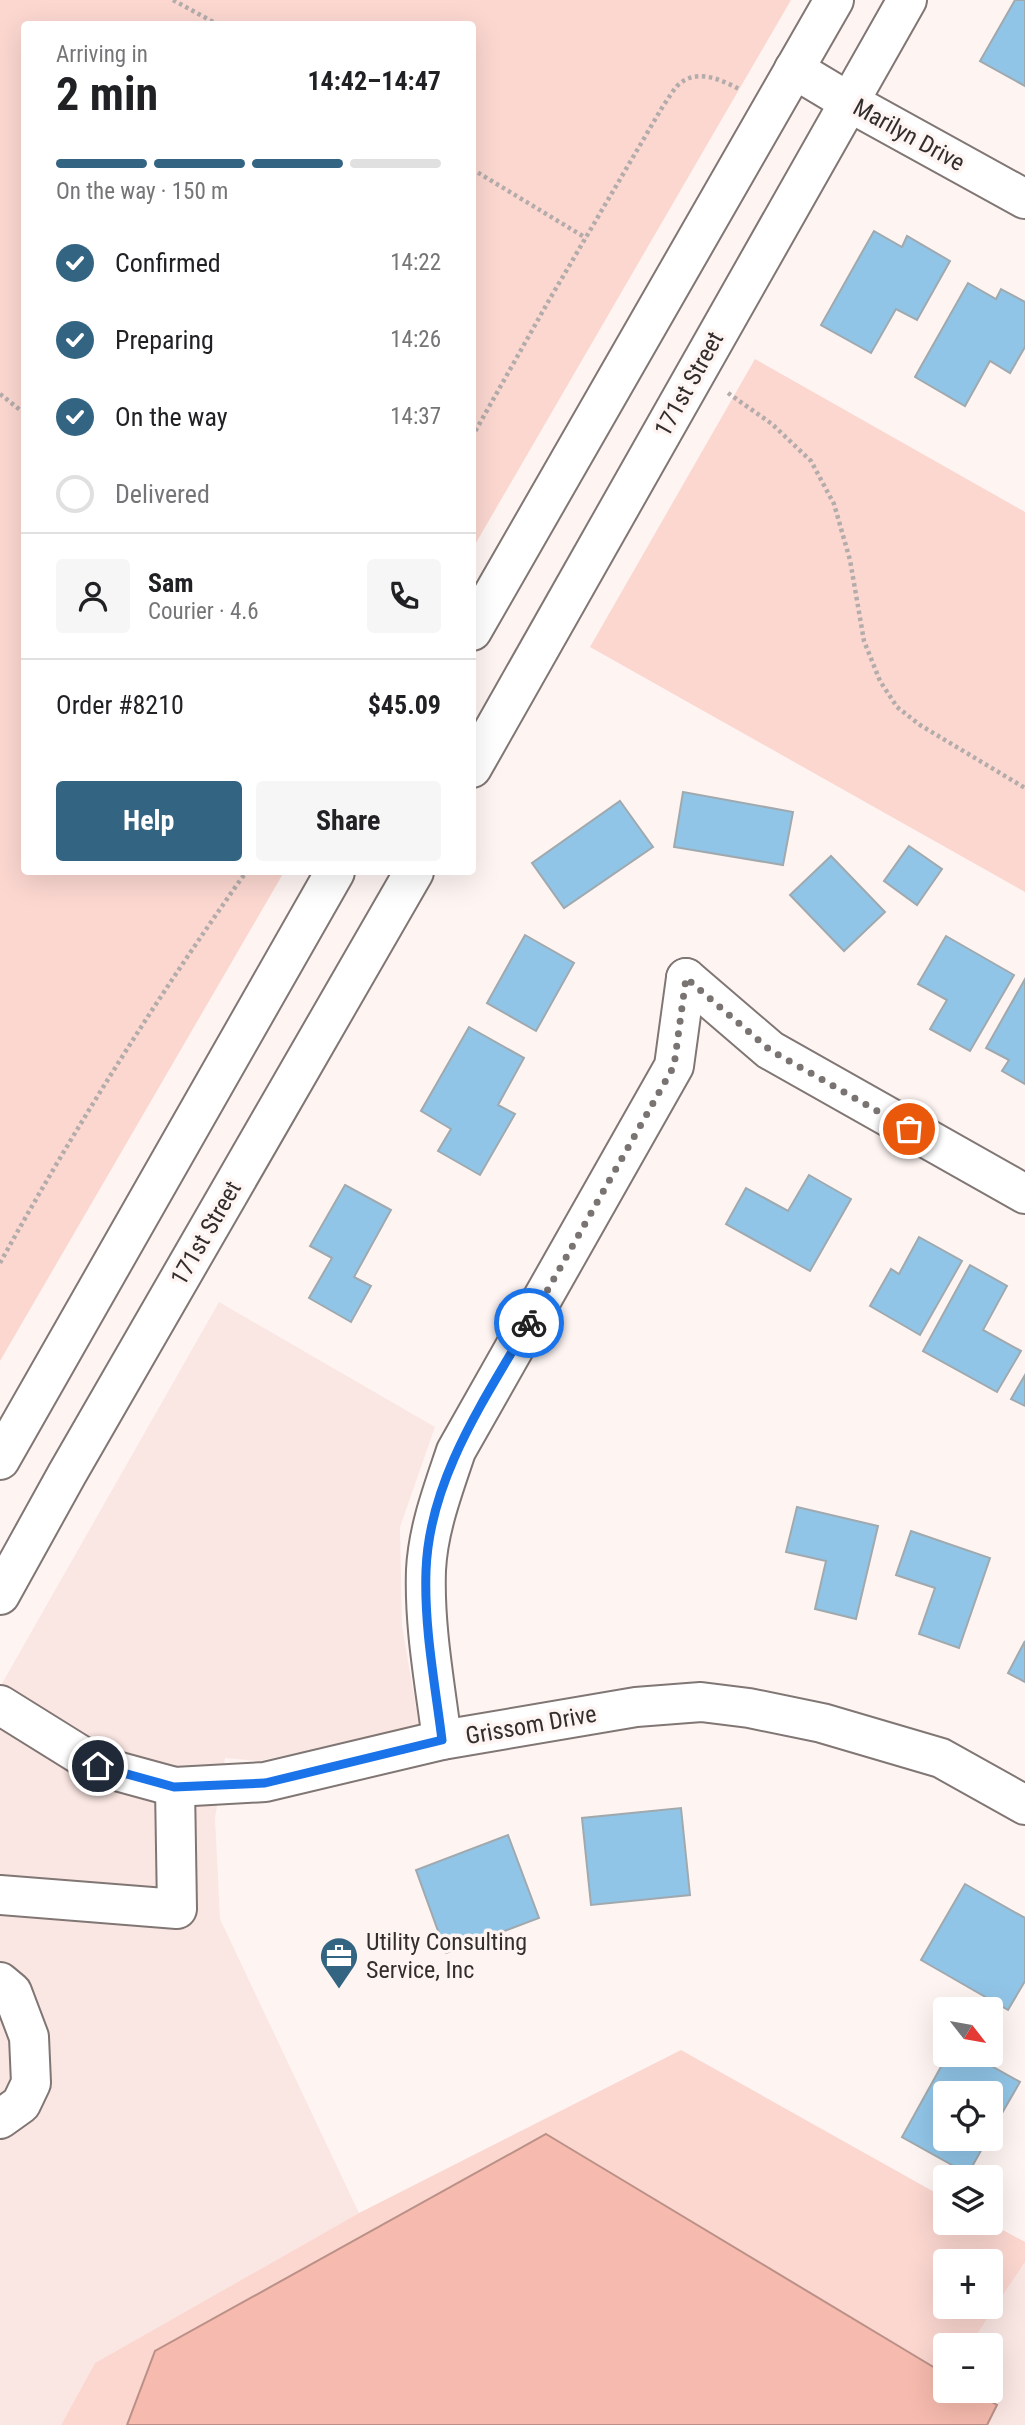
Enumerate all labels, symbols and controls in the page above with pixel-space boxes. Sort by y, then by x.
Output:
text: Arriving in [56,41,148,68]
text: 14:42–14:47 [307,66,441,96]
text: 2 min [56,67,158,121]
street label: Marilyn Drive [848,93,970,177]
text: On the way · 150 m [56,178,228,205]
icon: check [56,244,94,282]
text: Confirmed [115,248,221,278]
text: 14:22 [390,249,441,276]
icon: check [56,321,94,359]
text: Preparing [115,325,214,355]
text: 14:26 [390,326,441,353]
street label: 171st Street [649,327,729,441]
icon: check [56,398,94,436]
text: On the way [115,402,228,432]
text: 14:37 [390,403,441,430]
text: Delivered [115,479,210,509]
button: person [56,559,130,633]
button: phone [367,559,441,633]
text: Sam [148,568,194,598]
text: Courier · 4.6 [148,598,259,625]
text: Order #8210 [56,690,184,720]
text: $45.09 [368,690,441,720]
button: Help [56,781,242,861]
button: Share [256,781,441,861]
pin [879,1099,939,1159]
icon: bag [890,1110,928,1148]
street label: 171st Street [165,1176,247,1290]
courier [494,1288,564,1358]
icon: bike [510,1304,548,1342]
street label: Grissom Drive [463,1700,599,1750]
pin [68,1736,128,1796]
icon: home [79,1747,117,1785]
place label: Utility Consulting Service, Inc [366,1928,527,1984]
office icon: Utility Consulting Service, Inc [318,1935,360,1990]
north arrow [933,1997,1003,2067]
map controls [933,1997,1003,2403]
button: locate [933,2081,1003,2151]
button: layers [933,2165,1003,2235]
button: + [933,2249,1003,2319]
button: − [933,2333,1003,2403]

